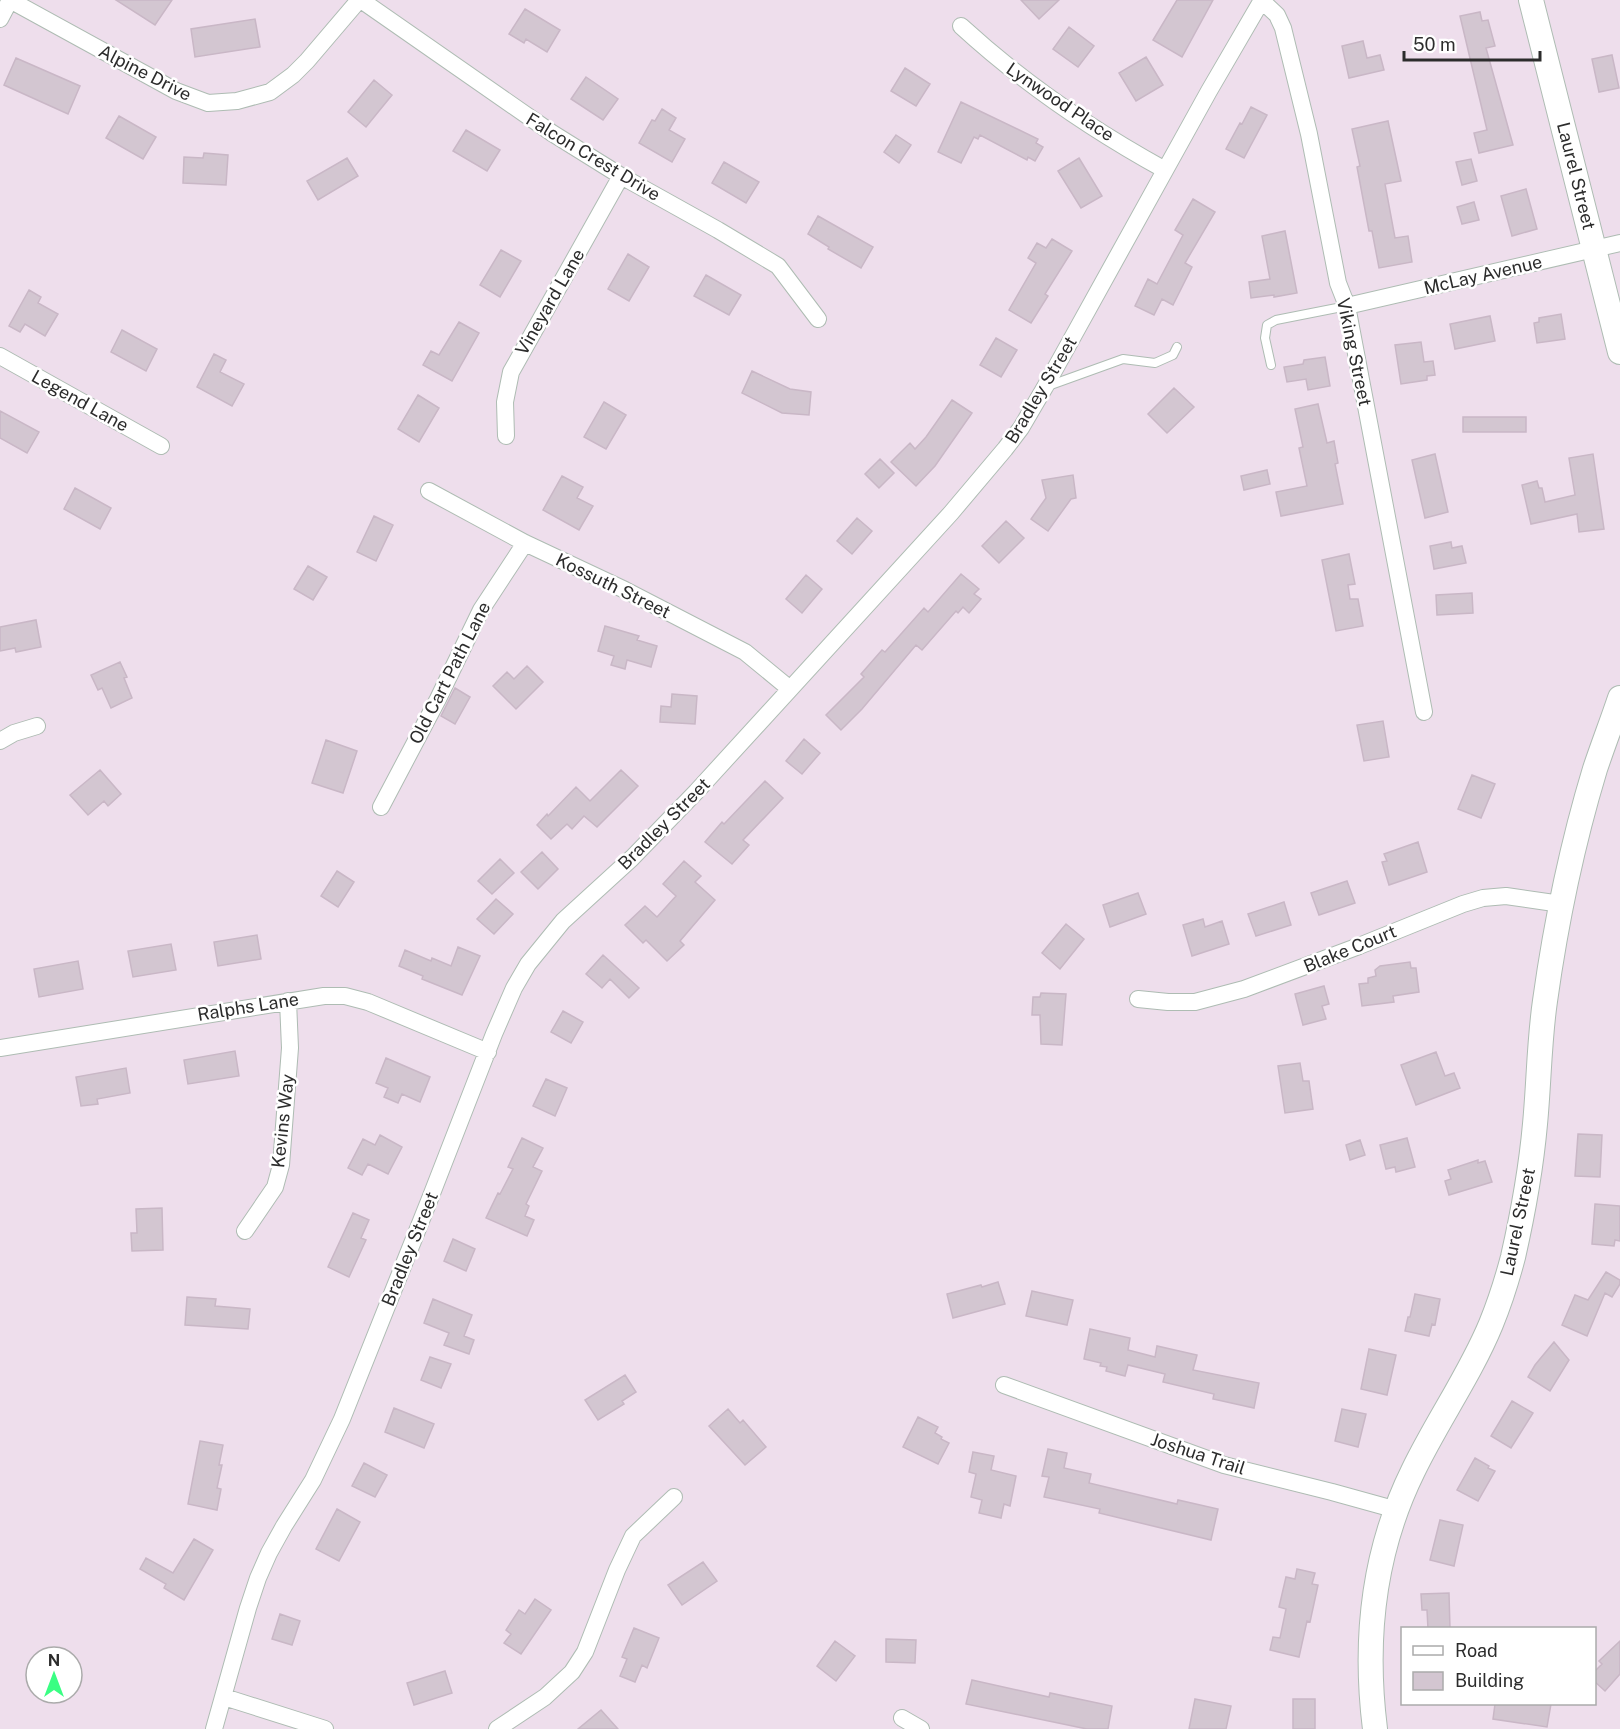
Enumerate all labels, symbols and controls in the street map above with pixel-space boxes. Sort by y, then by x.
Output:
scale bar [1404,24,1540,62]
text: 50 m [1413,34,1456,55]
street label: Alpine Drive [95,40,195,105]
street label: Lynwood Place [1002,58,1118,145]
street label: Falcon Crest Drive [522,108,664,205]
street label: Laurel Street [1553,120,1600,232]
street label: Vineyard Lane [511,245,588,359]
street label: McLay Avenue [1422,251,1544,298]
street label: Viking Street [1333,296,1376,408]
street label: Bradley Street [1000,332,1081,447]
street label: Legend Lane [28,365,132,436]
street label: Kossuth Street [553,549,674,622]
street label: Old Cart Path Lane [405,598,495,747]
street label: Bradley Street [613,773,714,874]
street label: Blake Court [1300,920,1399,977]
street label: Ralphs Lane [196,988,300,1025]
street label: Kevins Way [267,1073,298,1169]
street label: Laurel Street [1496,1166,1539,1278]
street label: Bradley Street [377,1189,442,1309]
street label: Joshua Trail [1148,1428,1248,1479]
legend [1401,1627,1596,1705]
text: Road [1455,1640,1498,1661]
north arrow [24,1645,84,1705]
text: N [48,1651,60,1670]
text: Building [1455,1670,1524,1691]

